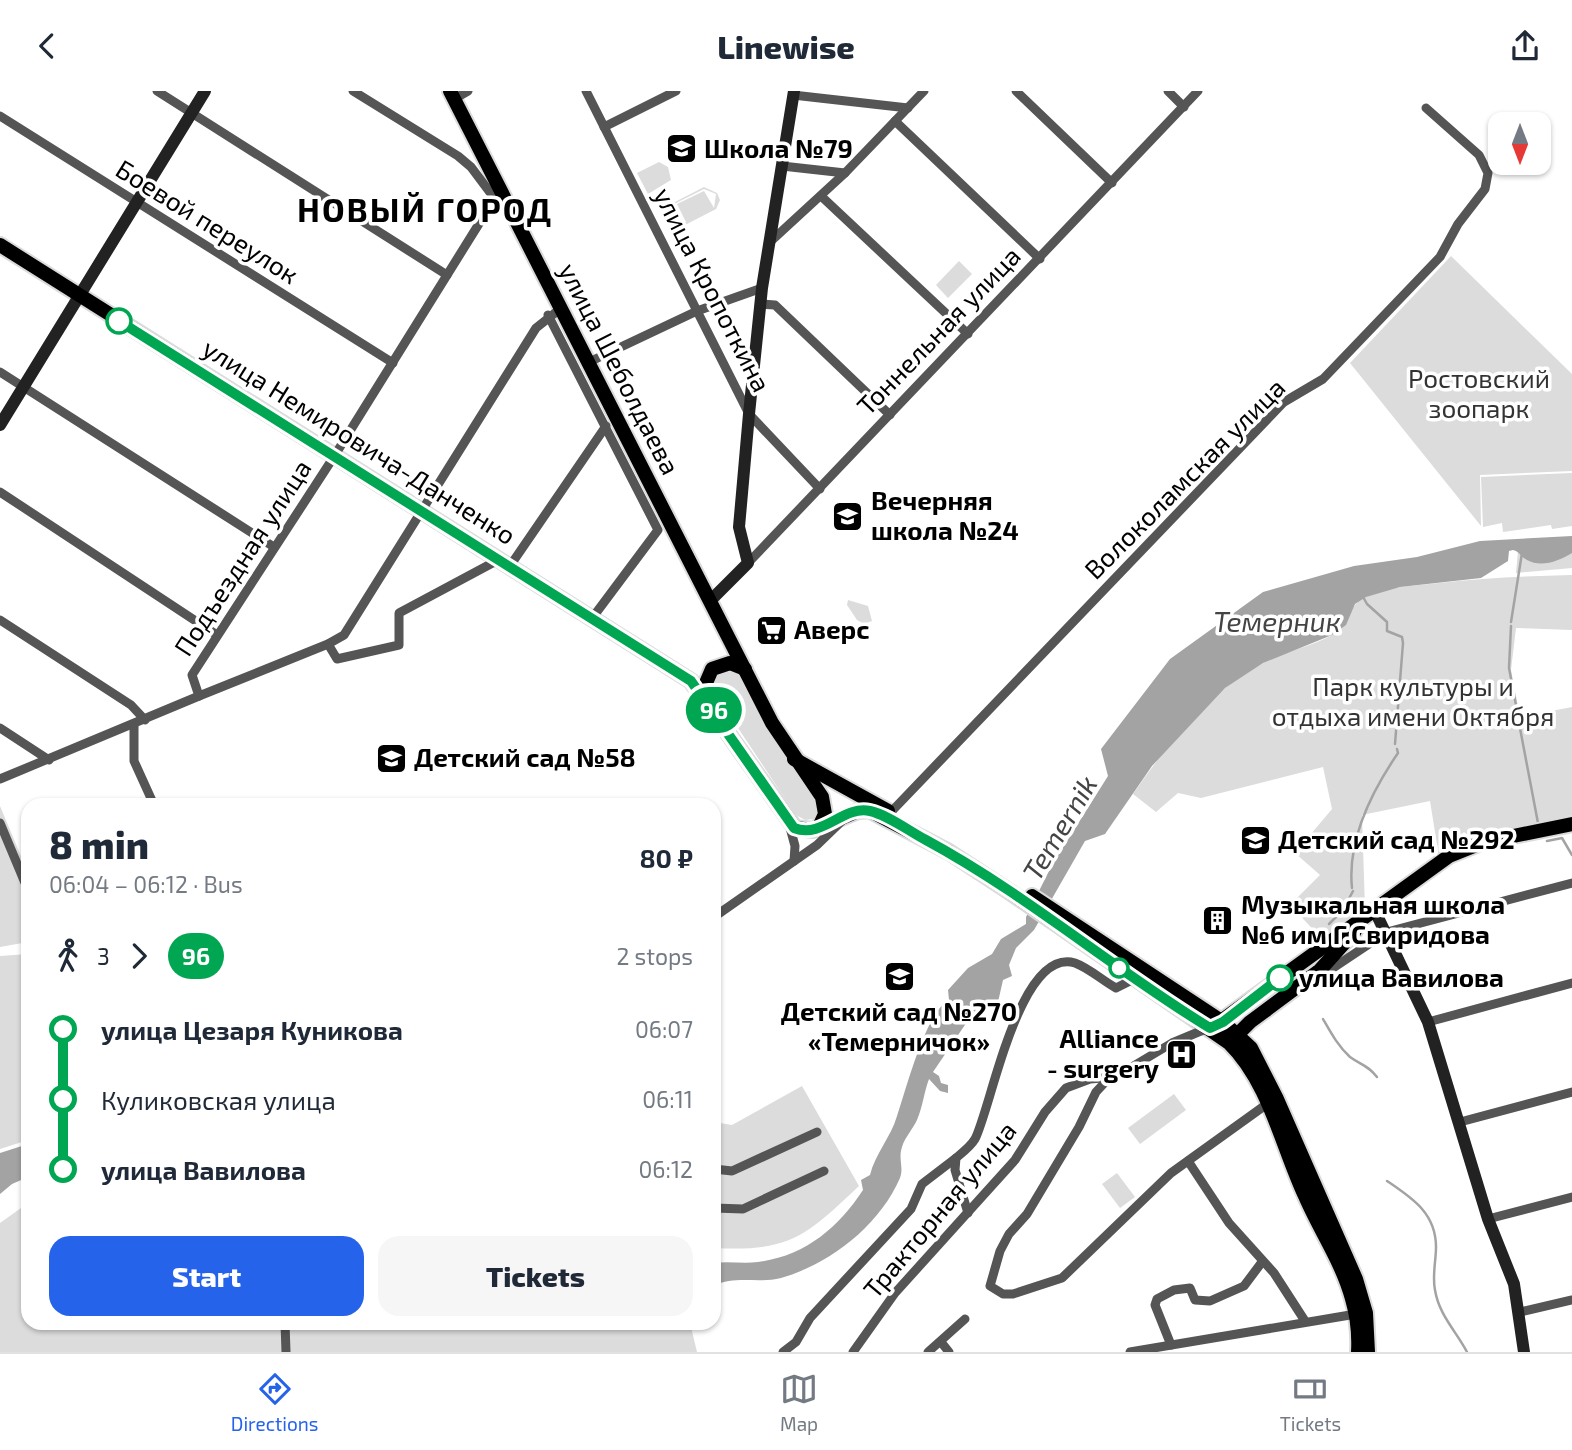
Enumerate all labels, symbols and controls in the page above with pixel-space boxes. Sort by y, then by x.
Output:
icon: back [28,27,66,65]
text: Linewise [717,27,855,65]
icon: share [1506,27,1544,65]
north arrow [1488,112,1550,175]
map controls [1488,112,1551,175]
school or university icon: Школа №79 [664,132,698,166]
place label: Школа №79 [704,132,853,163]
street label: Боевой переулок [110,152,305,290]
street label: улица Кропоткина [648,182,778,397]
district label: НОВЫЙ ГОРОД [297,189,553,229]
street label: Тоннельная улица [850,240,1027,421]
street label: улица Шеболдаева [553,257,687,480]
unlabelled marker [106,308,132,334]
street label: улица Немировича-Данченко [197,331,522,551]
park label: Ростовский зоопарк [1408,362,1550,423]
street label: Волоколамская улица [1077,371,1291,585]
street label: Подъездная улица [167,453,318,662]
place label: Вечерняя школа №24 [871,484,1019,545]
school or university icon: Вечерняя школа №24 [831,499,865,533]
water label: Темерник [1213,604,1341,638]
supermarket icon: Аверс [754,613,788,647]
place label: Аверс [794,613,870,644]
park label: Парк культуры и отдыха имени Октября [1272,670,1554,731]
line badge: 96 [682,687,746,733]
text: 96 [700,695,728,724]
school or university icon: Детский сад №58 [374,741,408,775]
place label: Детский сад №58 [414,741,636,772]
water label: Temernik [1015,769,1104,886]
text: 8 min [49,821,149,867]
school or university icon: Детский сад №292 [1238,823,1272,857]
place label: Детский сад №292 [1278,823,1515,854]
text: 80 ₽ [639,842,693,873]
text: 06:04 – 06:12 · Bus [49,870,243,898]
place label: Музыкальная школа №6 им Г.Свиридова [1241,888,1505,949]
building icon: Музыкальная школа №6 им Г.Свиридова [1201,903,1235,937]
icon: walk [49,937,87,975]
icon: forward [120,937,158,975]
text: 96 [182,941,210,970]
text: 3 [97,942,110,970]
text: 2 stops [616,942,693,970]
unlabelled marker [1109,958,1129,978]
school or university icon: Детский сад №270 «Темерничок» [882,959,916,993]
place label: улица Вавилова [1299,961,1504,992]
marker: улица Вавилова [1267,965,1293,991]
place label: Детский сад №270 «Темерничок» [781,995,1017,1056]
text: улица Цезаря Куникова [101,1014,403,1045]
text: 06:07 [635,1015,693,1043]
place label: Alliance - surgery [1047,1022,1159,1084]
hospital icon: Alliance - surgery [1165,1037,1199,1071]
text: Куликовская улица [101,1084,336,1115]
text: 06:11 [642,1085,693,1113]
street label: Тракторная улица [856,1114,1022,1304]
text: улица Вавилова [101,1154,306,1185]
text: 06:12 [638,1155,693,1183]
button: Start [49,1236,364,1316]
button: Tickets [378,1236,693,1316]
tab: Directions [231,1370,318,1435]
tab: Map [780,1370,818,1435]
tab: Tickets [1280,1370,1341,1435]

